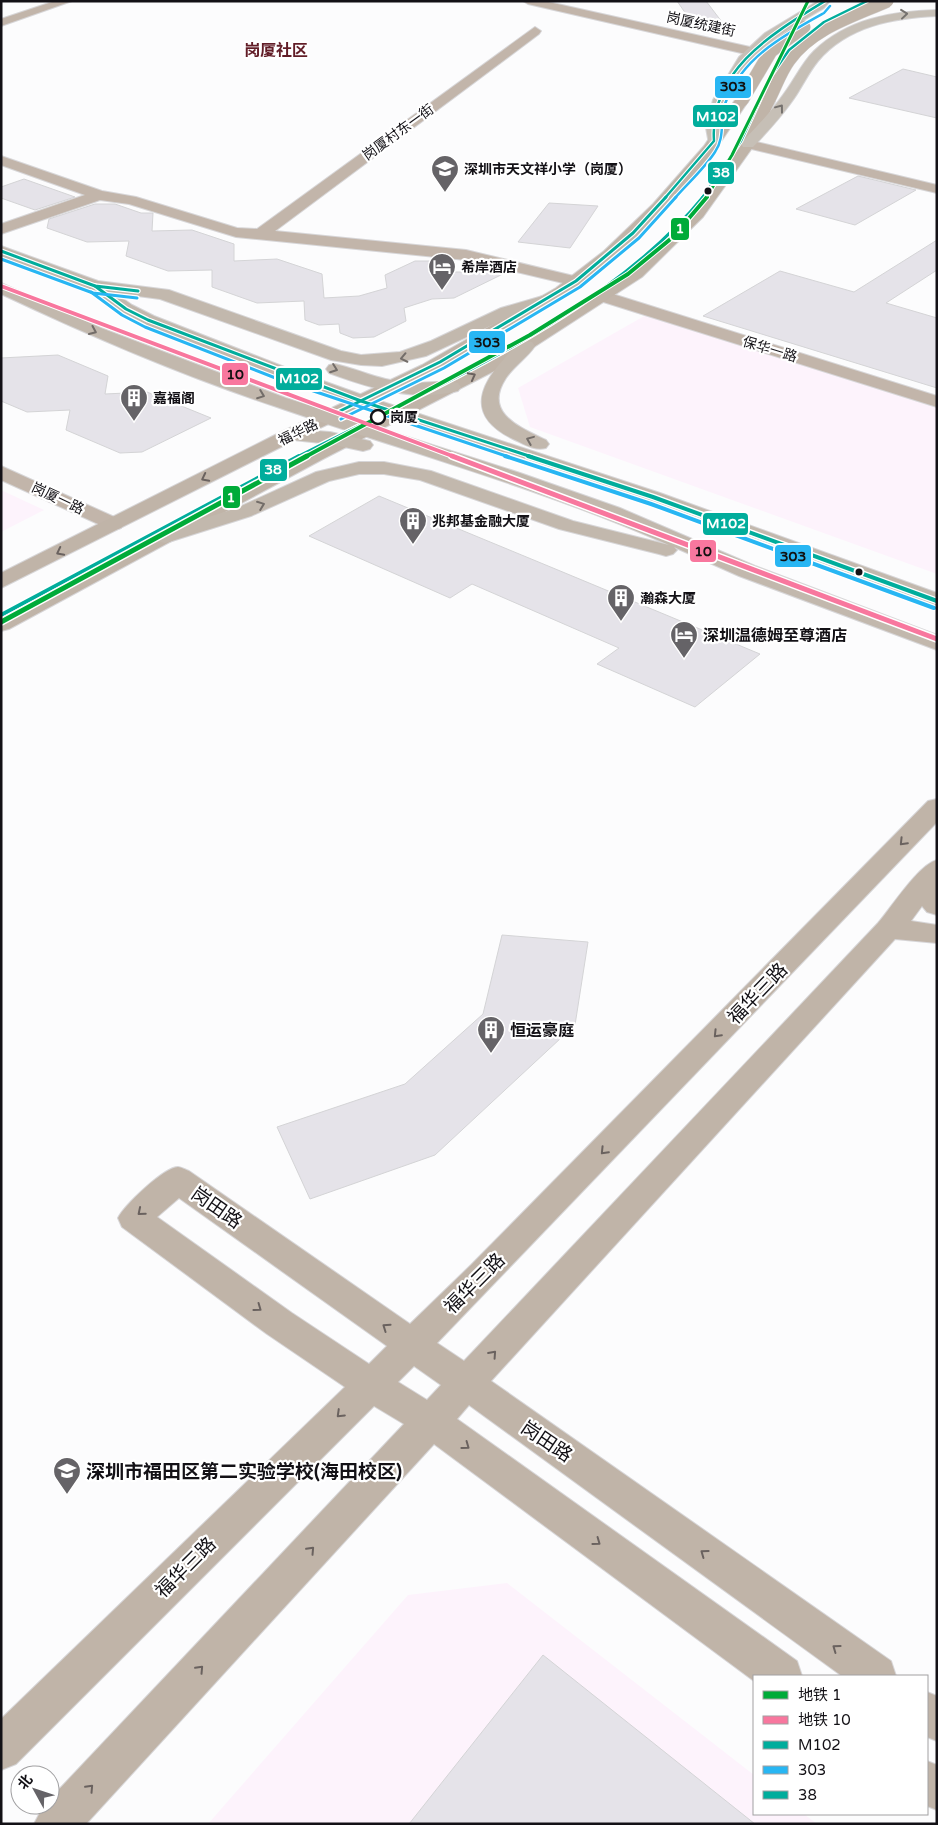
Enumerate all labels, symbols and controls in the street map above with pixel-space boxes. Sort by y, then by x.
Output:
street label: 岗厦统建街 [665,9,737,40]
one-way arrow [900,9,908,20]
district label: 岗厦社区 [244,41,308,61]
line badge: 303 [714,75,752,99]
text: 303 [720,78,746,95]
street label: 岗厦村东一街 [359,101,437,164]
line badge: M102 [692,104,739,128]
one-way arrow [775,105,783,114]
text: M102 [696,108,736,125]
school or university icon: 深圳市天文祥小学（岗厦） [430,154,460,193]
place label: 深圳市天文祥小学（岗厦） [464,161,632,178]
line badge: 38 [707,161,735,185]
text: 38 [712,164,730,181]
unlabelled marker [703,186,713,196]
line badge: 1 [670,217,690,241]
text: 1 [676,220,684,237]
hotel icon: 希岸酒店 [427,252,457,291]
place label: 希岸酒店 [461,259,517,276]
one-way arrow [88,325,97,336]
line badge: 303 [468,330,506,354]
street label: 保华一路 [741,333,799,366]
text: 303 [474,334,500,351]
one-way arrow [400,352,409,363]
line badge: 10 [221,362,249,386]
one-way arrow [330,363,338,373]
text: 10 [226,366,244,383]
line badge: M102 [275,367,323,391]
text: M102 [279,370,319,387]
one-way arrow [467,372,476,382]
building icon: 嘉福阁 [119,383,149,422]
one-way arrow [256,389,265,399]
place label: 嘉福阁 [153,390,195,407]
marker: 岗厦 [370,409,386,425]
place label: 岗厦 [390,409,418,426]
street label: 福华路 [276,416,321,449]
one-way arrow [526,436,535,446]
line badge: 38 [259,458,288,482]
text: 38 [264,461,282,478]
one-way arrow [201,472,210,482]
street label: 岗厦一路 [29,479,87,518]
line badge: 1 [222,485,241,509]
text: 1 [227,489,235,506]
one-way arrow [256,501,265,511]
building icon: 兆邦基金融大厦 [398,506,428,545]
line badge: M102 [702,512,749,536]
place label: 兆邦基金融大厦 [432,513,530,530]
text: M102 [706,515,746,532]
line badge: 10 [689,539,717,563]
text: 10 [694,543,712,560]
line badge: 303 [774,544,812,568]
one-way arrow [56,546,65,556]
text: 303 [780,548,806,565]
unlabelled marker [854,567,864,577]
building icon: 瀚森大厦 [606,583,636,622]
place label: 瀚森大厦 [640,590,696,607]
hotel icon: 深圳温德姆至尊酒店 [669,620,699,659]
place label: 深圳温德姆至尊酒店 [703,626,847,646]
one-way arrow [900,837,909,846]
street label: 福华三路 [723,959,792,1029]
building icon: 恒运豪庭 [476,1015,506,1054]
place label: 恒运豪庭 [510,1021,574,1041]
one-way arrow [714,1029,723,1038]
one-way arrow [600,1145,609,1154]
street label: 岗田路 [187,1182,246,1233]
one-way arrow [138,1206,147,1214]
street label: 福华三路 [440,1249,509,1318]
one-way arrow [252,1302,262,1311]
one-way arrow [382,1324,392,1333]
one-way arrow [488,1351,497,1360]
one-way arrow [337,1408,346,1417]
street label: 岗田路 [517,1417,576,1467]
one-way arrow [460,1440,470,1449]
school or university icon: 深圳市福田区第二实验学校(海田校区) [52,1456,82,1495]
place label: 深圳市福田区第二实验学校(海田校区) [86,1461,402,1483]
street label: 福华三路 [151,1533,220,1602]
one-way arrow [591,1536,601,1545]
one-way arrow [305,1547,314,1556]
one-way arrow [701,1550,710,1559]
one-way arrow [832,1645,842,1654]
one-way arrow [194,1666,203,1675]
legend [753,1675,928,1815]
text: 地铁 1 [798,1686,841,1704]
text: 地铁 10 [798,1711,851,1729]
text: M102 [798,1736,841,1754]
text: 303 [798,1761,826,1779]
north arrow [10,1765,60,1815]
text: 北 [14,1771,36,1793]
one-way arrow [84,1785,93,1794]
text: 38 [798,1786,817,1804]

